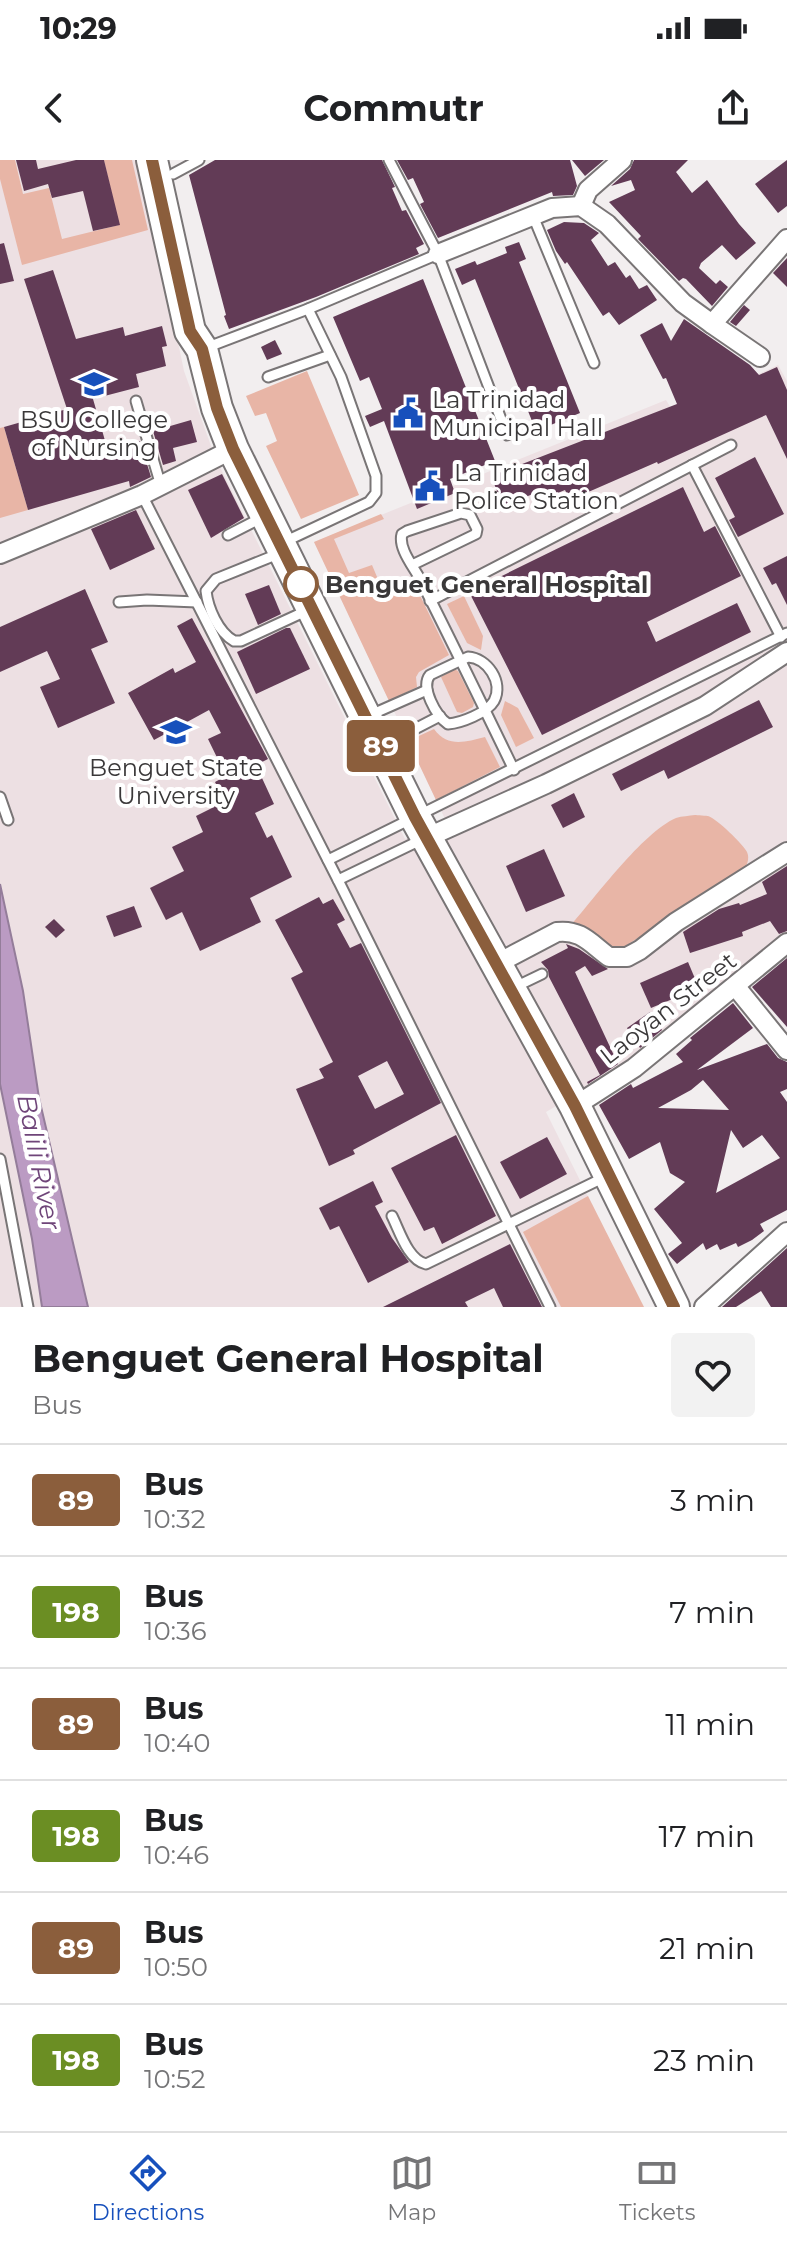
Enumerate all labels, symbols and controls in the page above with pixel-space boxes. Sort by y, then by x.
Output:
text: 10:29 [40,10,117,47]
icon: back [32,86,76,130]
text: Commutr [303,86,484,130]
icon: share [711,86,755,130]
school or university icon: BSU College of Nursing [77,367,111,401]
place label: La Trinidad Municipal Hall [432,385,603,442]
public building icon: La Trinidad Municipal Hall [391,396,425,430]
place label: BSU College of Nursing [20,405,168,462]
place label: La Trinidad Police Station [454,458,619,515]
public building icon: La Trinidad Police Station [413,469,447,503]
marker: Benguet General Hospital [284,567,318,601]
place label: Benguet General Hospital [325,570,648,599]
school or university icon: Benguet State University [159,715,193,749]
line badge: 89 [345,720,417,772]
text: 89 [363,729,399,763]
place label: Benguet State University [89,753,263,810]
street label: Laoyan Street [594,946,742,1070]
water label: Balili River [10,1091,68,1233]
button: heart [671,1333,755,1417]
text: Benguet General Hospital [32,1335,544,1382]
text: Bus [32,1389,82,1421]
text: Bus [144,1466,204,1503]
text: 3 min [670,1482,755,1519]
text: 89 [58,1483,94,1517]
text: 10:32 [144,1503,205,1535]
text: Bus [144,1578,204,1615]
text: 7 min [669,1594,755,1631]
text: 198 [52,1595,100,1629]
text: 10:36 [144,1615,207,1647]
text: Bus [144,1690,204,1727]
text: 11 min [665,1706,755,1743]
text: 89 [58,1707,94,1741]
text: 10:40 [144,1727,211,1759]
text: Bus [144,1802,204,1839]
text: 17 min [658,1818,755,1855]
text: 198 [52,1819,100,1853]
text: 10:46 [144,1839,209,1871]
text: Bus [144,1914,204,1951]
text: 21 min [659,1930,755,1967]
text: 89 [58,1931,94,1965]
text: 10:50 [144,1951,208,1983]
text: Bus [144,2026,204,2063]
text: 23 min [653,2042,755,2079]
text: 198 [52,2043,100,2077]
text: 10:52 [144,2063,205,2095]
tab: Directions [91,2151,204,2226]
tab: Map [387,2151,436,2226]
tab: Tickets [619,2151,695,2226]

